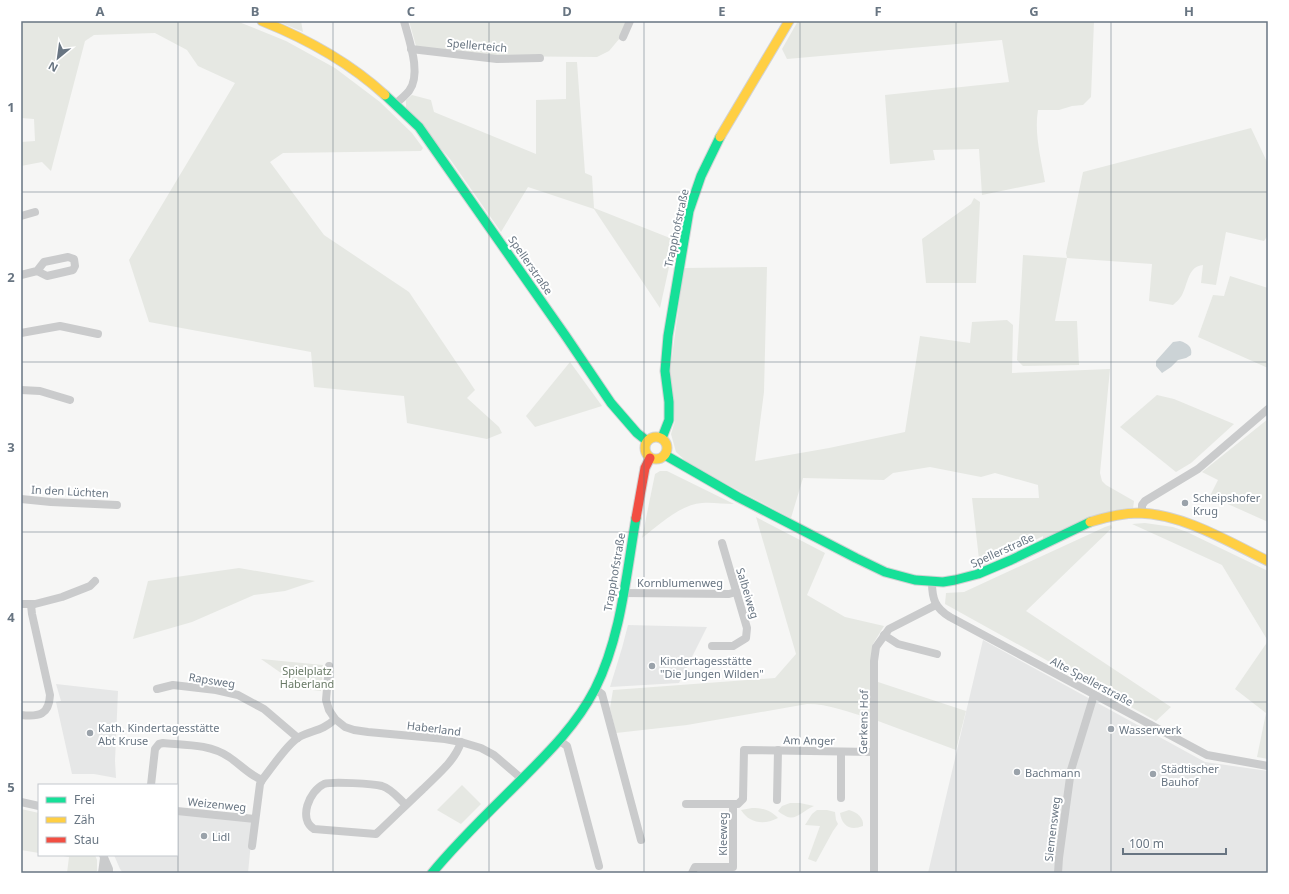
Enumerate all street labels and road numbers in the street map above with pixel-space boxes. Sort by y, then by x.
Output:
street label: Spellerteich [446,35,508,55]
street label: Trapphofstraße [660,187,692,269]
street label: Spellerstraße [505,233,557,297]
street label: In den Lüchten [31,481,109,501]
street label: Spellerstraße [968,529,1036,571]
street label: Trapphofstraße [600,531,628,613]
street label: Salbeiweg [733,566,763,620]
street label: Kornblumenweg [637,575,723,590]
street label: Alte Spellerstraße [1048,653,1136,709]
street label: Rapsweg [188,669,236,691]
street label: Gerkens Hof [855,688,871,754]
street label: Haberland [406,717,462,739]
street label: Am Anger [783,732,835,748]
street label: Weizenweg [187,793,247,815]
street label: Siemensweg [1041,796,1063,862]
street label: Kleeweg [715,812,730,856]

